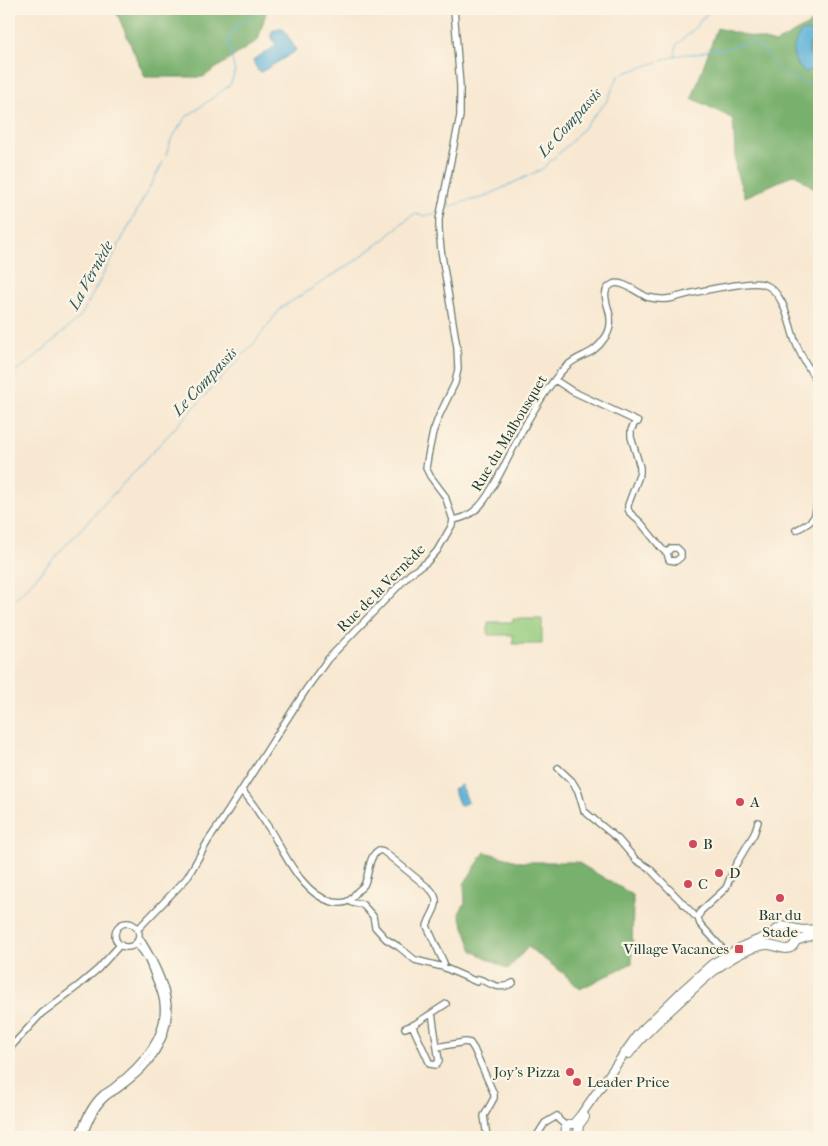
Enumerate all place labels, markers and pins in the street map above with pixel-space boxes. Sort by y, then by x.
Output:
place label: A [749,793,760,811]
marker: A [734,796,746,808]
place label: B [703,835,713,853]
marker: B [687,838,699,850]
place label: D [729,864,740,882]
marker: D [713,867,725,879]
place label: C [698,875,708,893]
marker: C [682,878,694,890]
marker: Bar du Stade [774,892,786,904]
place label: Bar du Stade [759,906,802,941]
place label: Village Vacances [622,940,729,958]
marker: Village Vacances [733,943,745,955]
place label: Joy's Pizza [493,1063,561,1081]
marker: Joy's Pizza [564,1066,576,1078]
place label: Leader Price [587,1073,670,1091]
marker: Leader Price [571,1076,583,1088]

